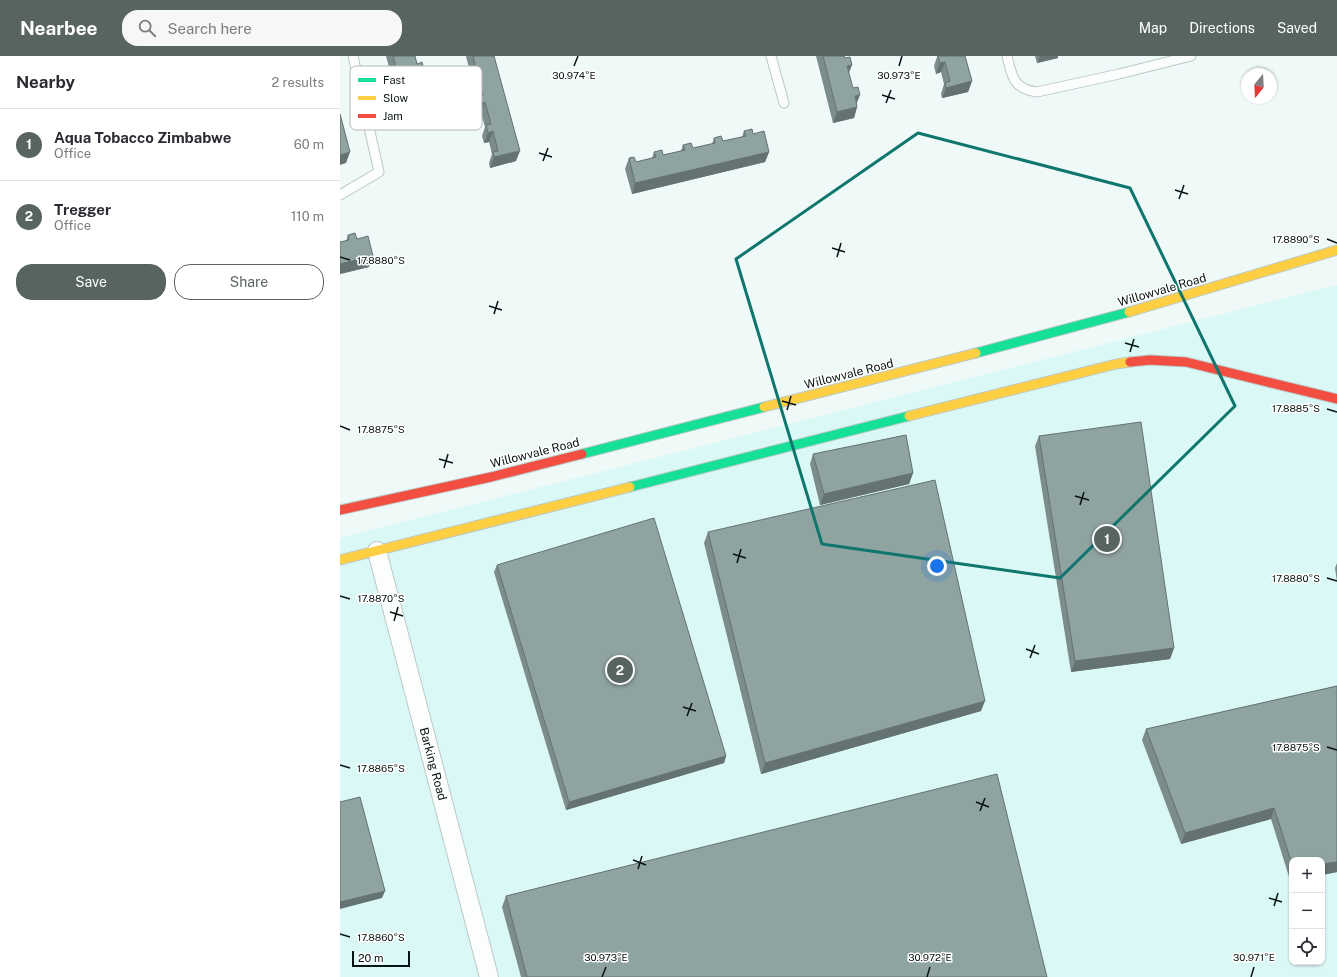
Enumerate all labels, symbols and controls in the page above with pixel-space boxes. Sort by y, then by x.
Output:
search box [122,10,402,46]
text: Nearbee [20,17,98,39]
icon: search [136,17,158,39]
text: Search here [168,20,252,37]
text: Map [1139,20,1167,36]
text: Directions [1189,20,1255,36]
text: Saved [1277,20,1317,36]
legend [350,66,482,130]
north arrow [1241,68,1277,104]
text: 30.974°E [552,69,596,81]
text: 30.973°E [877,69,921,81]
text: Nearby [16,72,75,92]
text: Fast [383,74,405,86]
text: 2 results [272,75,324,90]
text: Slow [383,92,409,104]
text: Jam [383,110,403,122]
text: Aqua Tobacco Zimbabwe [54,129,231,146]
text: 1 [26,137,32,152]
text: 60 m [294,137,324,152]
text: Office [54,146,91,161]
text: Tregger [54,201,111,218]
text: 2 [25,209,33,224]
text: 110 m [291,209,324,224]
text: Office [54,218,91,233]
text: 17.8890°S [1272,233,1320,245]
text: 17.8880°S [357,254,405,266]
button: Save [16,264,166,300]
button: Share [174,264,324,300]
street label: Willowvale Road [1116,271,1208,309]
street label: Willowvale Road [803,356,895,392]
text: 17.8885°S [1272,402,1320,414]
text: 17.8875°S [357,423,405,435]
street label: Willowvale Road [489,435,581,471]
pin: 1 [1094,524,1120,554]
your location [927,556,947,576]
text: 17.8880°S [1272,572,1320,584]
text: 17.8870°S [357,592,405,604]
pin: 2 [607,655,633,685]
street label: Barking Road [417,726,449,802]
text: 17.8875°S [1272,741,1320,753]
text: 17.8865°S [357,762,405,774]
map controls [1289,857,1325,965]
button: + [1289,857,1325,893]
button: − [1289,893,1325,929]
button: locate [1289,929,1325,965]
text: 17.8860°S [357,931,405,943]
scale bar [352,949,410,968]
text: 30.973°E [584,951,628,963]
text: 30.972°E [908,951,952,963]
text: 30.971°E [1233,951,1275,963]
text: 20 m [358,952,383,964]

